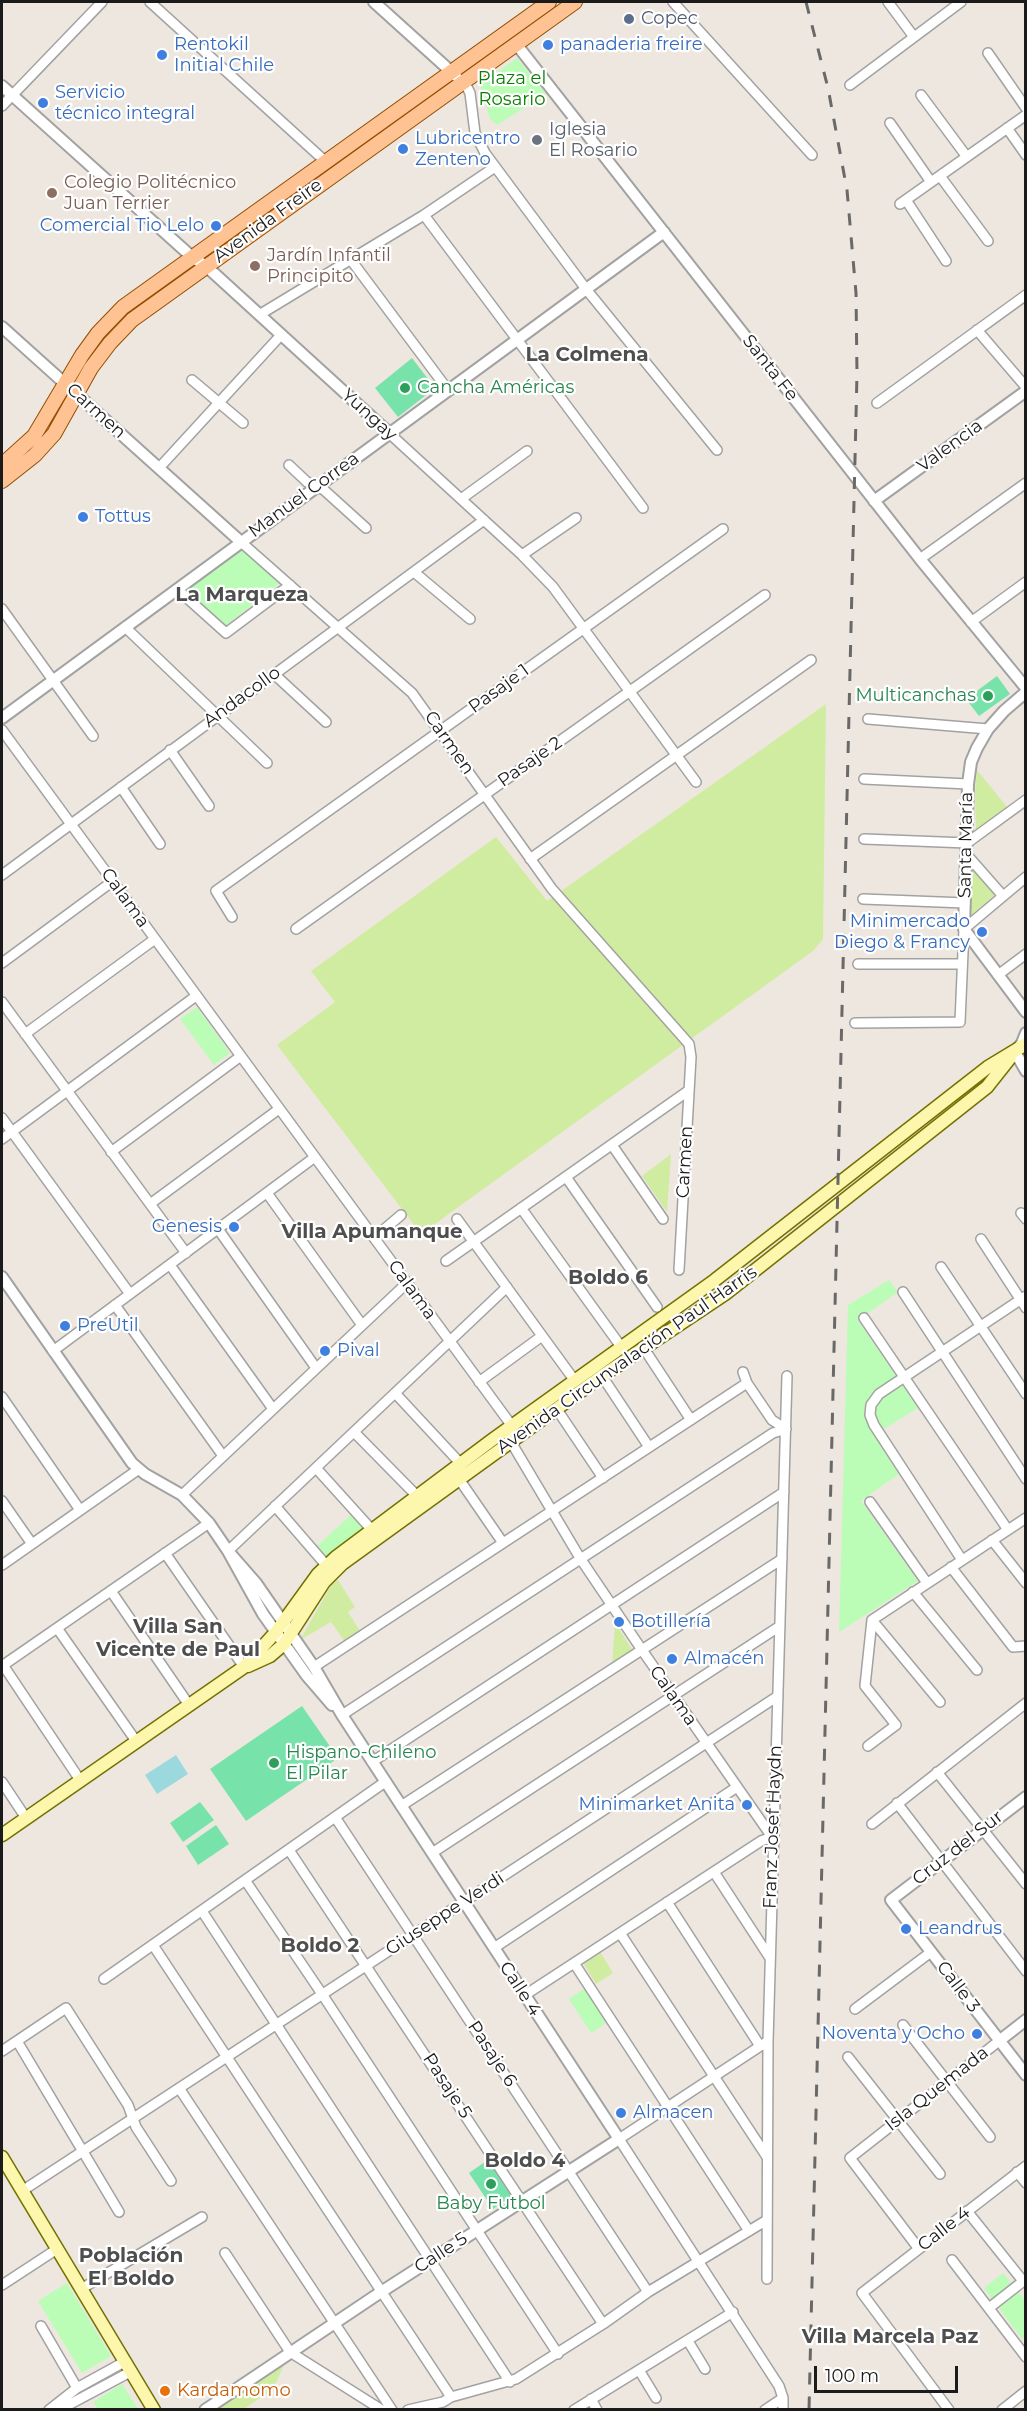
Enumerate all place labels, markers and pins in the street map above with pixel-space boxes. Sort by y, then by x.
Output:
place label: Copec [641,8,698,30]
marker: Copec [622,12,636,26]
place label: Rentokil Initial Chile [174,34,274,76]
place label: panaderia freire [560,34,703,56]
marker: panaderia freire [541,38,555,52]
marker: Rentokil Initial Chile [155,48,169,62]
place label: Servicio técnico integral [55,82,195,124]
marker: Servicio técnico integral [36,96,50,110]
place label: Iglesia El Rosario [549,119,638,162]
place label: Lubricentro Zenteno [415,128,520,170]
marker: Iglesia El Rosario [530,133,544,147]
marker: Lubricentro Zenteno [396,142,410,156]
place label: Colegio Politécnico Juan Terrier [64,172,236,214]
marker: Colegio Politécnico Juan Terrier [45,186,59,200]
place label: Comercial Tio Lelo [40,215,204,237]
marker: Comercial Tio Lelo [209,219,223,233]
place label: Jardín Infantil Principito [267,245,391,288]
marker: Jardín Infantil Principito [248,259,262,273]
place label: Cancha Américas [417,377,574,399]
marker: Cancha Américas [398,381,412,395]
place label: Tottus [95,506,151,528]
marker: Tottus [76,510,90,524]
place label: Multicanchas [855,685,976,707]
marker: Multicanchas [981,689,995,703]
place label: Minimercado Diego & Francy [834,911,970,954]
marker: Minimercado Diego & Francy [975,925,989,939]
place label: Genesis [152,1216,222,1238]
marker: Genesis [227,1220,241,1234]
place label: PreUtil [77,1315,139,1337]
marker: PreUtil [58,1319,72,1333]
place label: Pival [337,1340,380,1362]
marker: Pival [318,1344,332,1358]
place label: Botillería [631,1611,711,1633]
marker: Botillería [612,1615,626,1629]
place label: Almacén [684,1648,764,1670]
marker: Almacén [665,1652,679,1666]
place label: Hispano-Chileno El Pilar [286,1742,437,1784]
marker: Hispano-Chileno El Pilar [267,1756,281,1770]
place label: Minimarket Anita [579,1794,735,1816]
marker: Minimarket Anita [740,1798,754,1812]
place label: Leandrus [918,1918,1002,1940]
marker: Leandrus [899,1922,913,1936]
place label: Noventa y Ocho [822,2023,965,2045]
marker: Noventa y Ocho [970,2027,984,2041]
place label: Almacen [633,2102,713,2124]
marker: Almacen [614,2106,628,2120]
marker: Baby Futbol [484,2177,498,2191]
place label: Baby Futbol [436,2193,546,2215]
place label: Kardamomo [177,2380,291,2402]
marker: Kardamomo [158,2384,172,2398]

